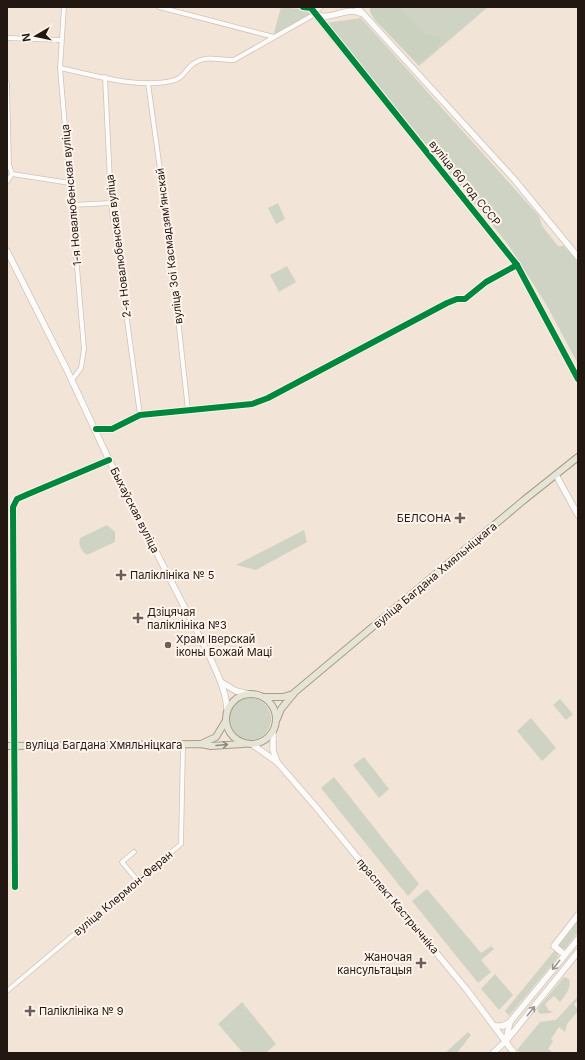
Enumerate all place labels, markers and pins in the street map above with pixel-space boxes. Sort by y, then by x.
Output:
place label: БЕЛСОНА [397,511,451,525]
marker: БЕЛСОНА [454,512,466,524]
place label: Паліклініка № 5 [130,568,215,582]
marker: Паліклініка № 5 [115,569,127,581]
place label: Дзіцячая паліклініка №3 [147,605,227,632]
marker: Дзіцячая паліклініка №3 [132,612,144,624]
place label: Храм Іверскай іконы Божай Маці [176,632,272,659]
marker: Храм Іверскай іконы Божай Маці [163,640,173,650]
place label: Жаночая кансультацыя [337,950,412,977]
marker: Жаночая кансультацыя [415,957,427,969]
place label: Паліклініка № 9 [39,1004,124,1018]
marker: Паліклініка № 9 [24,1005,36,1017]

